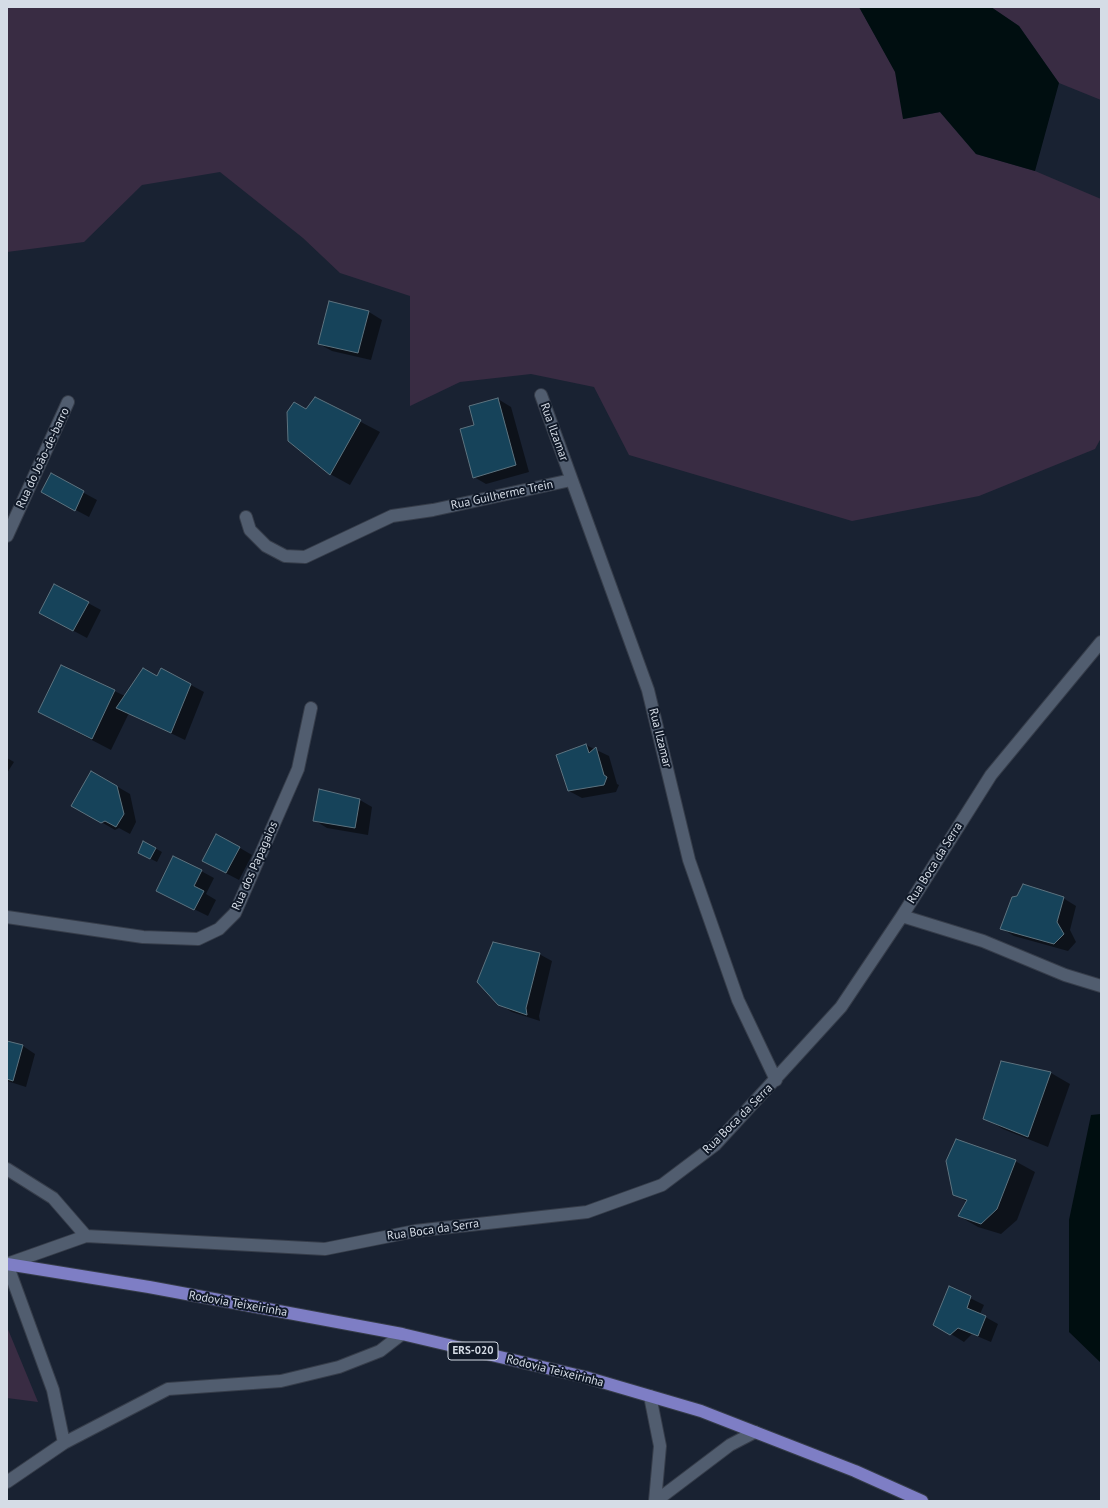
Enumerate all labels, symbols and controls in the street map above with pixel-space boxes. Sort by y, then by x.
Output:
street label: Rua Ilzamar [537,401,571,463]
street label: Rua do João-de-barro [13,405,73,511]
street label: Rua Guilherme Trein [449,477,555,513]
street label: Rua Ilzamar [646,707,674,769]
street label: Rua dos Papagaios [229,819,281,913]
street label: Rua Boca da Serra [904,820,966,906]
street label: Rua Boca da Serra [700,1081,776,1157]
street label: Rua Boca da Serra [386,1216,480,1244]
street label: Rodovia Teixeirinha [188,1288,288,1320]
road number: ERS-020 [448,1342,498,1360]
street label: Rodovia Teixeirinha [505,1352,605,1390]

